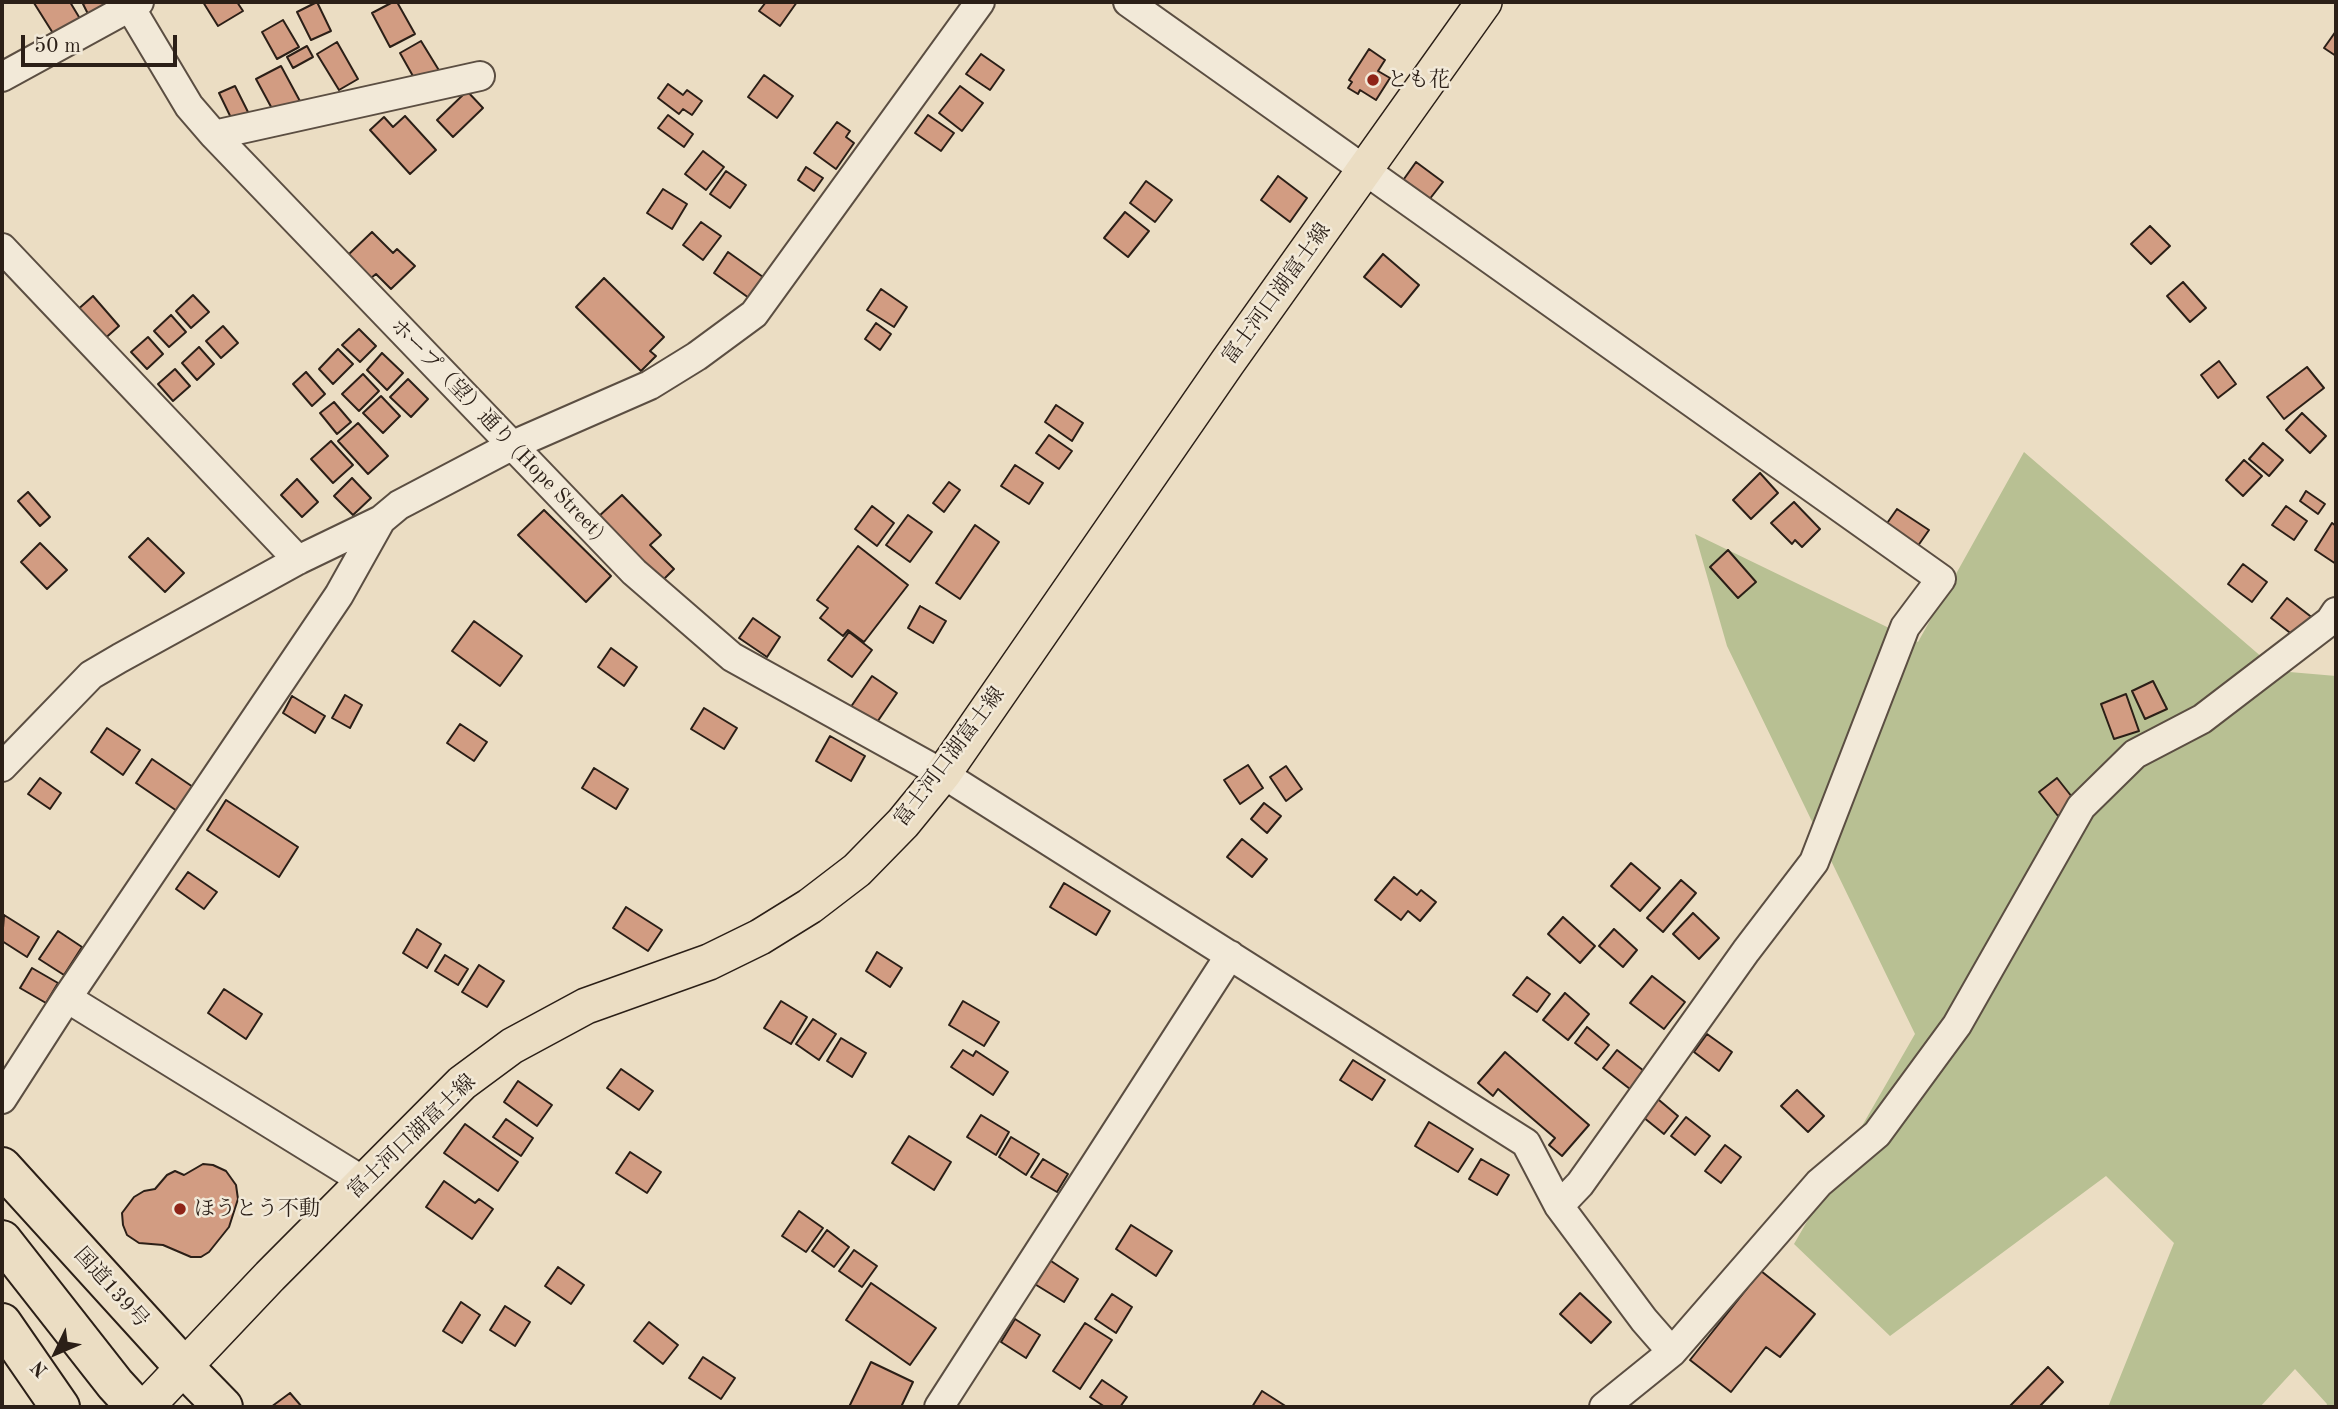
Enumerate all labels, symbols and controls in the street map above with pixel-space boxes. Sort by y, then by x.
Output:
scale bar [24,21,180,65]
text: 50 m [34,36,81,57]
place label: とも花 [1387,67,1450,93]
marker: とも花 [1365,72,1381,88]
street label: 富士河口湖富士線 [1217,219,1337,369]
street label: ホープ（望）通り (Hope Street) [384,314,610,546]
street label: 富士河口湖富士線 [889,682,1011,832]
street label: 富士河口湖富士線 [343,1070,481,1204]
place label: ほうとう不動 [194,1196,320,1222]
marker: ほうとう不動 [172,1201,188,1217]
street label: 国道139号 [68,1243,154,1333]
north arrow [21,1318,91,1388]
text: N [29,1356,52,1380]

